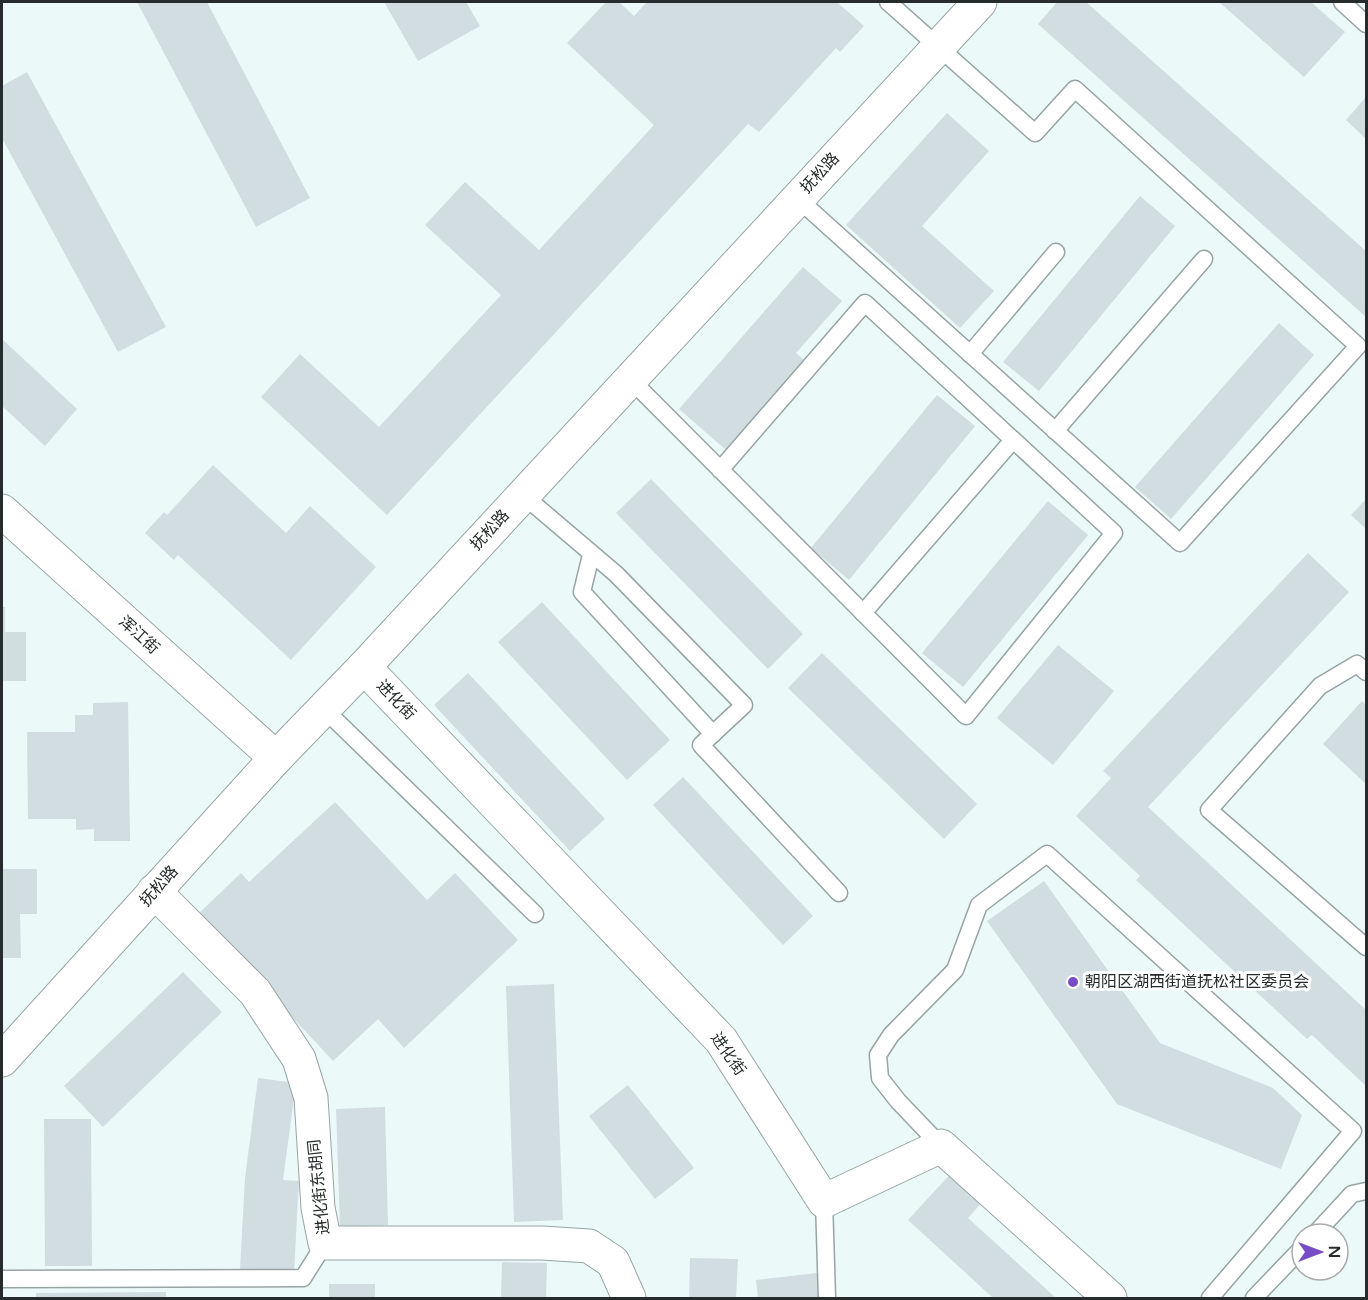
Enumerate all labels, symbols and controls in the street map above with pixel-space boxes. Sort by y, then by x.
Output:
street label: 抚松路 [796,149,844,197]
street label: 抚松路 [466,506,514,554]
street label: 浑江街 [114,612,164,658]
street label: 进化街 [372,676,420,724]
street label: 抚松路 [136,861,182,911]
place label: 朝阳区湖西街道抚松社区委员会 [1085,972,1309,992]
marker: 朝阳区湖西街道抚松社区委员会 [1066,975,1080,989]
street label: 进化街 [706,1029,750,1079]
street label: 进化街东胡同 [304,1138,334,1236]
north arrow [1290,1222,1350,1282]
text: N [1324,1246,1344,1258]

